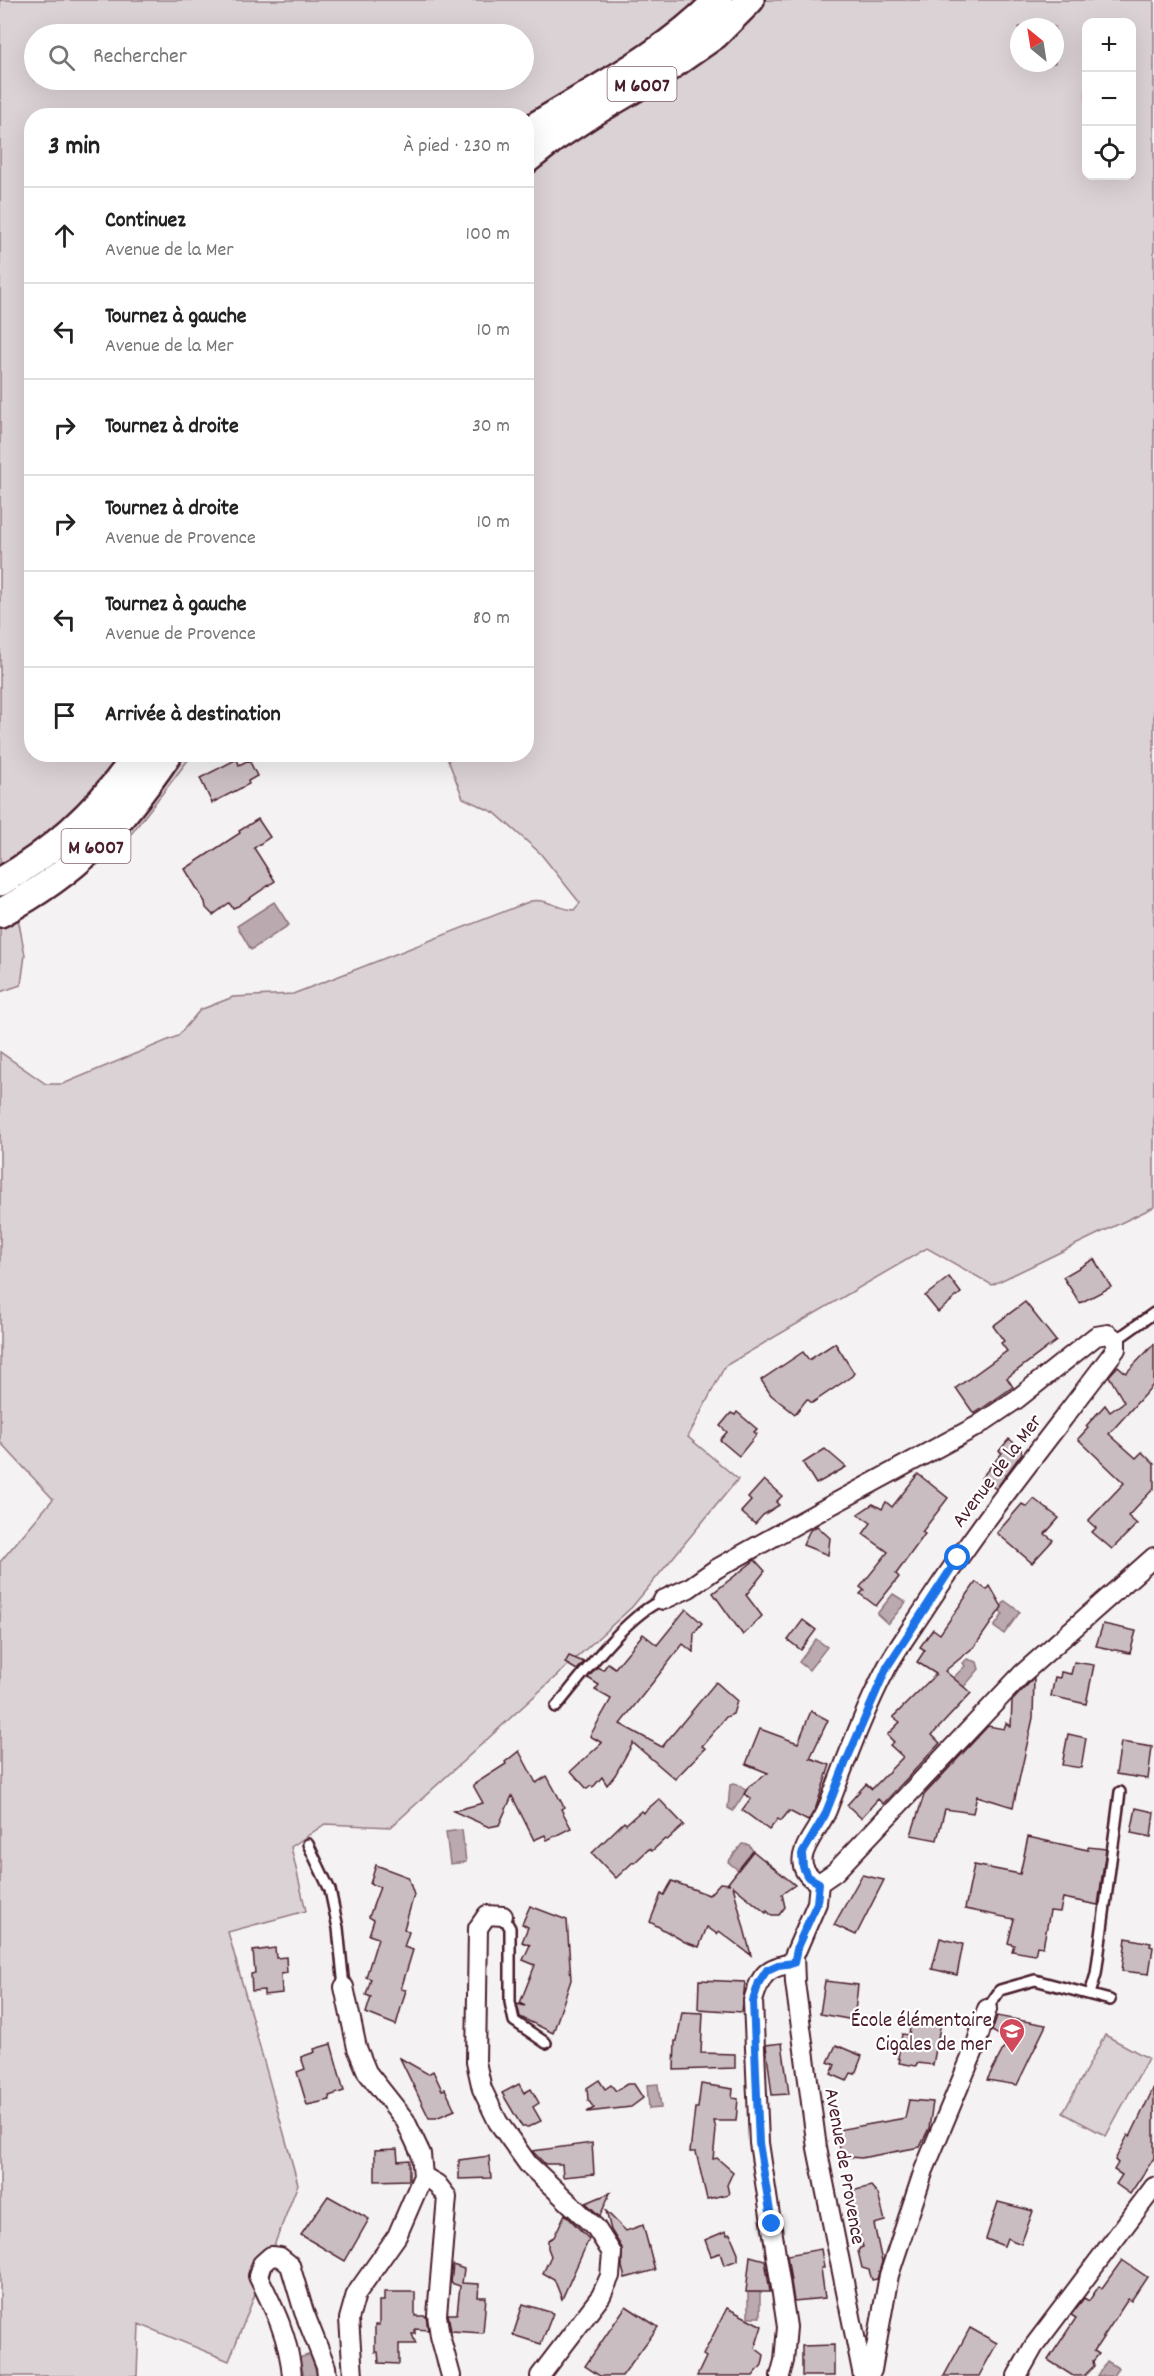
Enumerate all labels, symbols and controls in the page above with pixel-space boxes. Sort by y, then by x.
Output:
north arrow [1010,18,1064,72]
map controls [1082,18,1136,180]
button: + [1082,18,1136,72]
search box [24,24,534,90]
icon: search [45,41,78,74]
text: Rechercher [93,42,187,73]
road number: M 6007 [608,67,676,101]
button: − [1082,72,1136,126]
button: locate [1082,126,1136,180]
text: 3 min [48,129,100,166]
text: À pied · 230 m [403,133,510,161]
text: Continuez [105,206,186,237]
icon: ahead [48,219,81,252]
text: 100 m [466,221,510,249]
text: Avenue de la Mer [105,237,234,265]
text: Tournez à gauche [105,302,247,333]
icon: left [48,315,81,348]
text: 10 m [476,317,510,345]
text: Avenue de la Mer [105,333,234,361]
icon: right [48,411,81,444]
text: Tournez à droite [105,412,239,443]
text: 30 m [472,413,510,441]
text: Tournez à droite [105,494,239,525]
icon: right [48,507,81,540]
text: 10 m [476,509,510,537]
text: Avenue de Provence [105,525,256,553]
text: Tournez à gauche [105,590,247,621]
icon: left [48,603,81,636]
text: 80 m [473,605,510,633]
text: Avenue de Provence [105,621,256,649]
icon: arrive [48,699,81,732]
text: Arrivée à destination [105,700,281,731]
road number: M 6007 [62,829,130,863]
street label: Avenue de la Mer [946,1409,1051,1535]
route start [944,1544,970,1570]
place label: École élémentaire Cigales de mer [851,2007,992,2061]
school or university icon: École élémentaire Cigales de mer [997,2016,1027,2054]
street label: Avenue de Provence [815,2086,872,2247]
route end [758,2210,784,2236]

